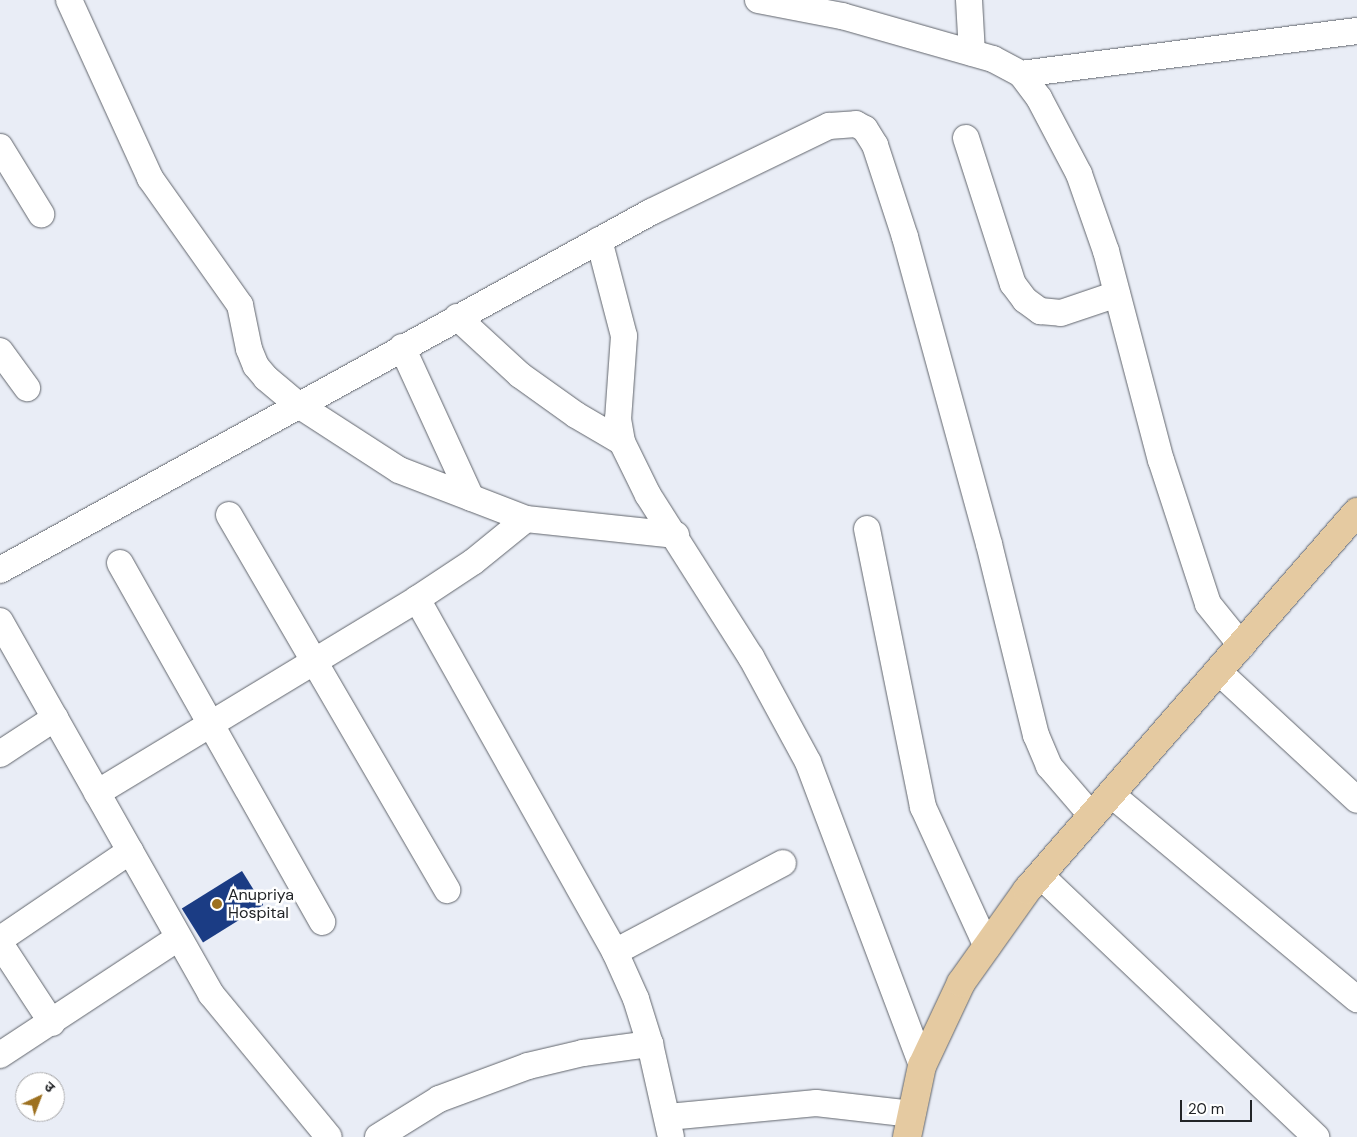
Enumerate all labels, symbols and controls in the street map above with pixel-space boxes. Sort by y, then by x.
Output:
place label: Anupriya Hospital [228,885,294,923]
marker: Anupriya Hospital [210,897,224,911]
north arrow [15,1072,65,1122]
text: उ [40,1077,59,1096]
scale bar [1182,1090,1254,1122]
text: 20 m [1188,1099,1224,1119]

